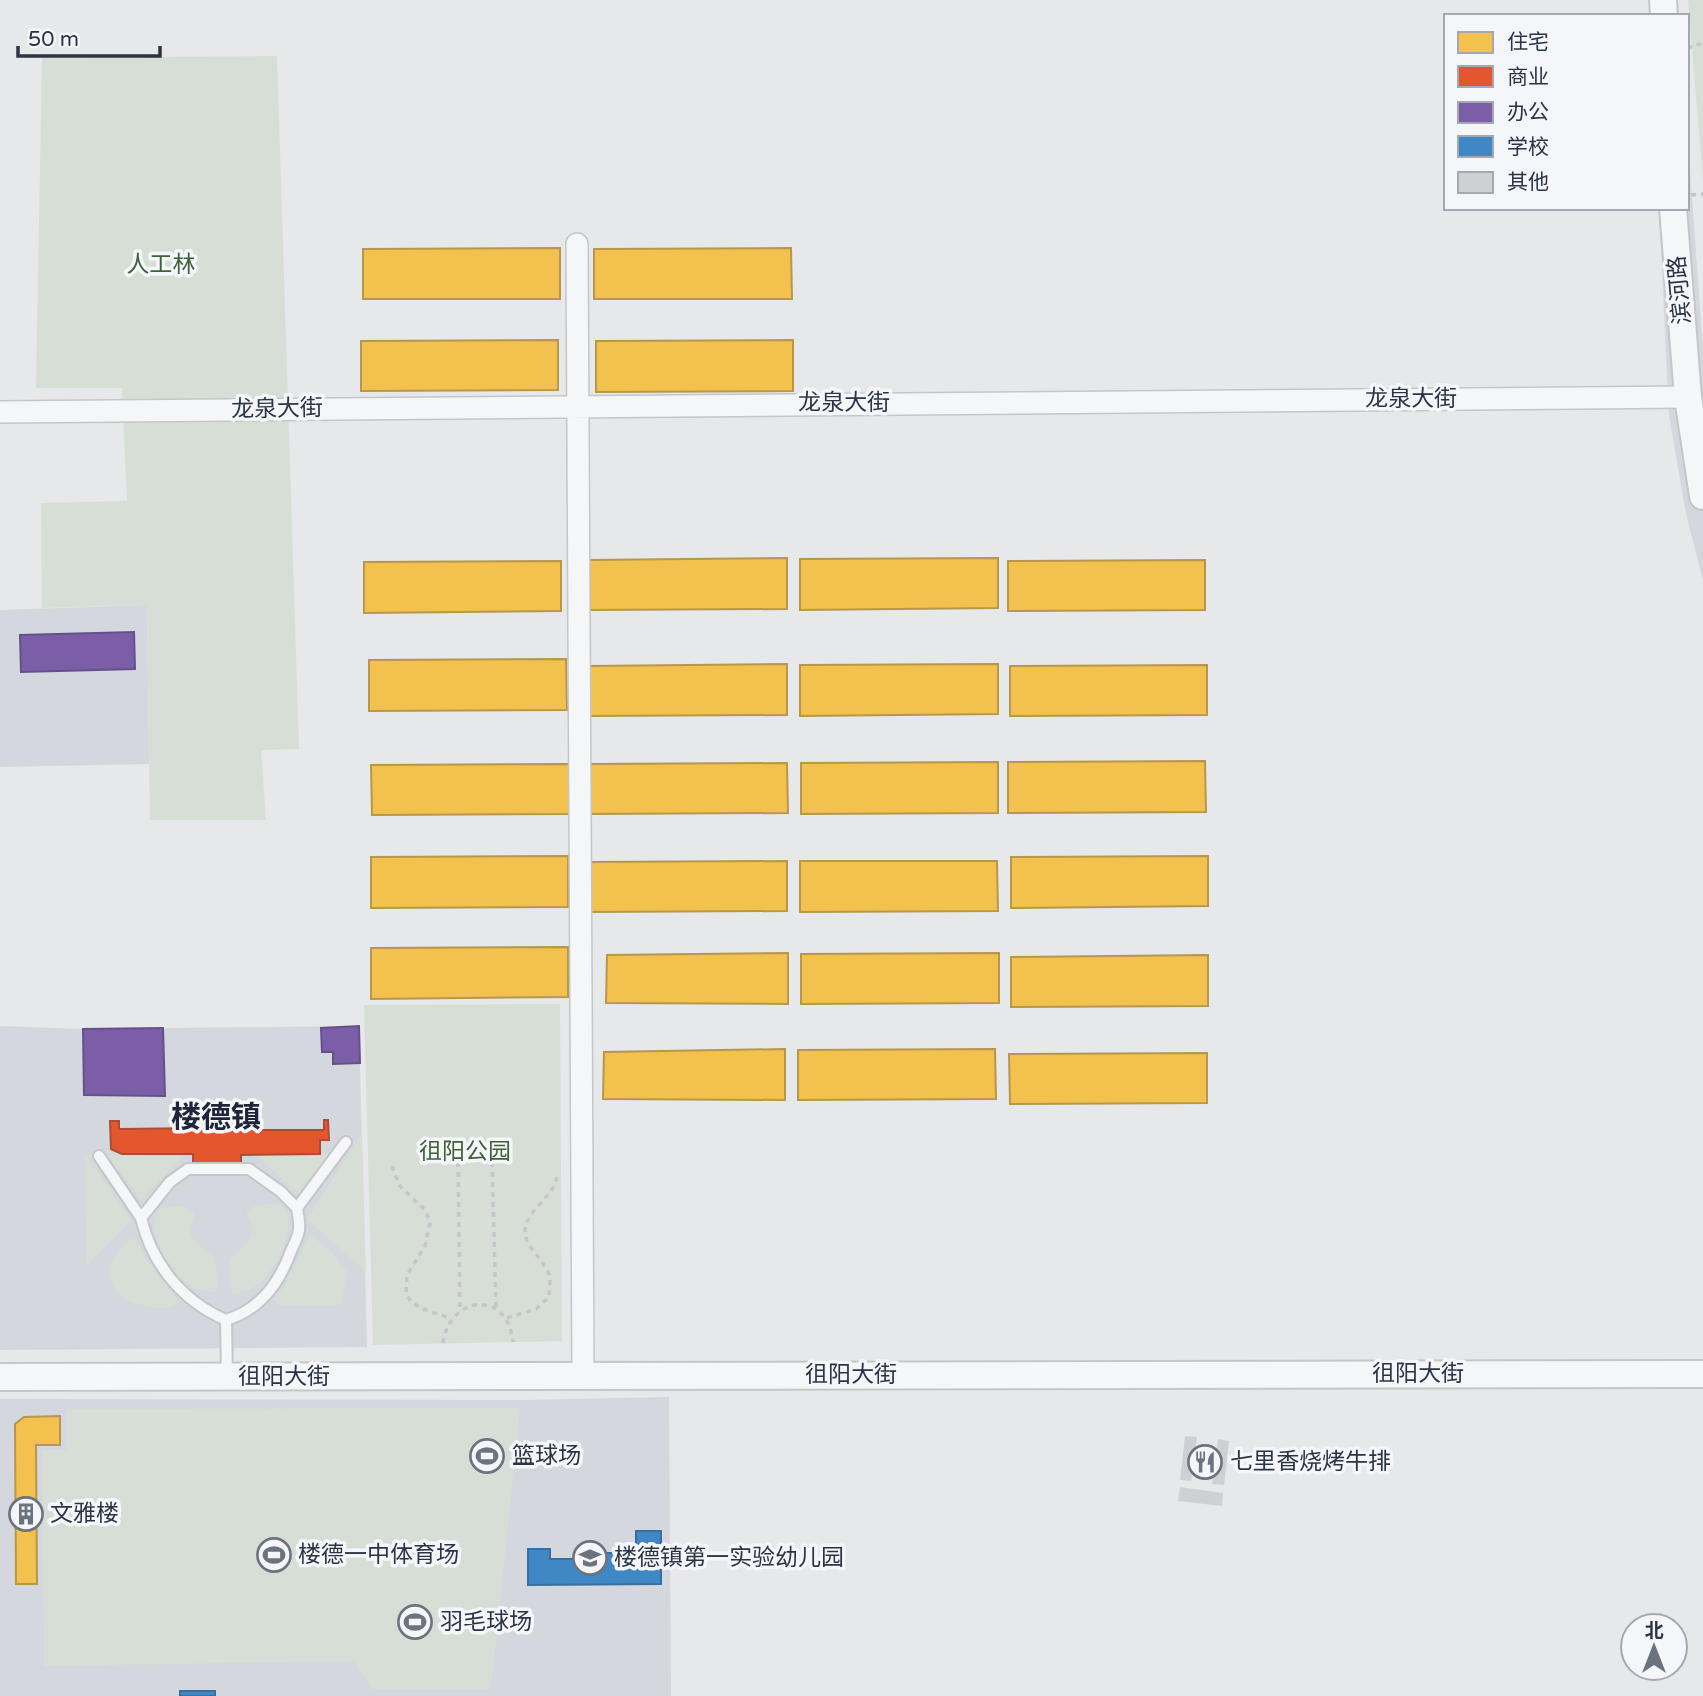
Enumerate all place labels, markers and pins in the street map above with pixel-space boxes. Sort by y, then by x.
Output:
sports icon: 篮球场 [468,1437,506,1475]
place label: 篮球场 [512,1442,581,1470]
restaurant icon: 七里香烧烤牛排 [1186,1443,1224,1481]
place label: 七里香烧烤牛排 [1230,1448,1391,1476]
building icon: 文雅楼 [7,1495,45,1533]
place label: 文雅楼 [50,1500,119,1528]
sports icon: 楼德一中体育场 [255,1536,293,1574]
school or university icon: 楼德镇第一实验幼儿园 [571,1539,609,1577]
place label: 楼德一中体育场 [298,1541,459,1569]
place label: 楼德镇第一实验幼儿园 [614,1544,844,1572]
sports icon: 羽毛球场 [396,1603,434,1641]
place label: 羽毛球场 [440,1608,532,1636]

